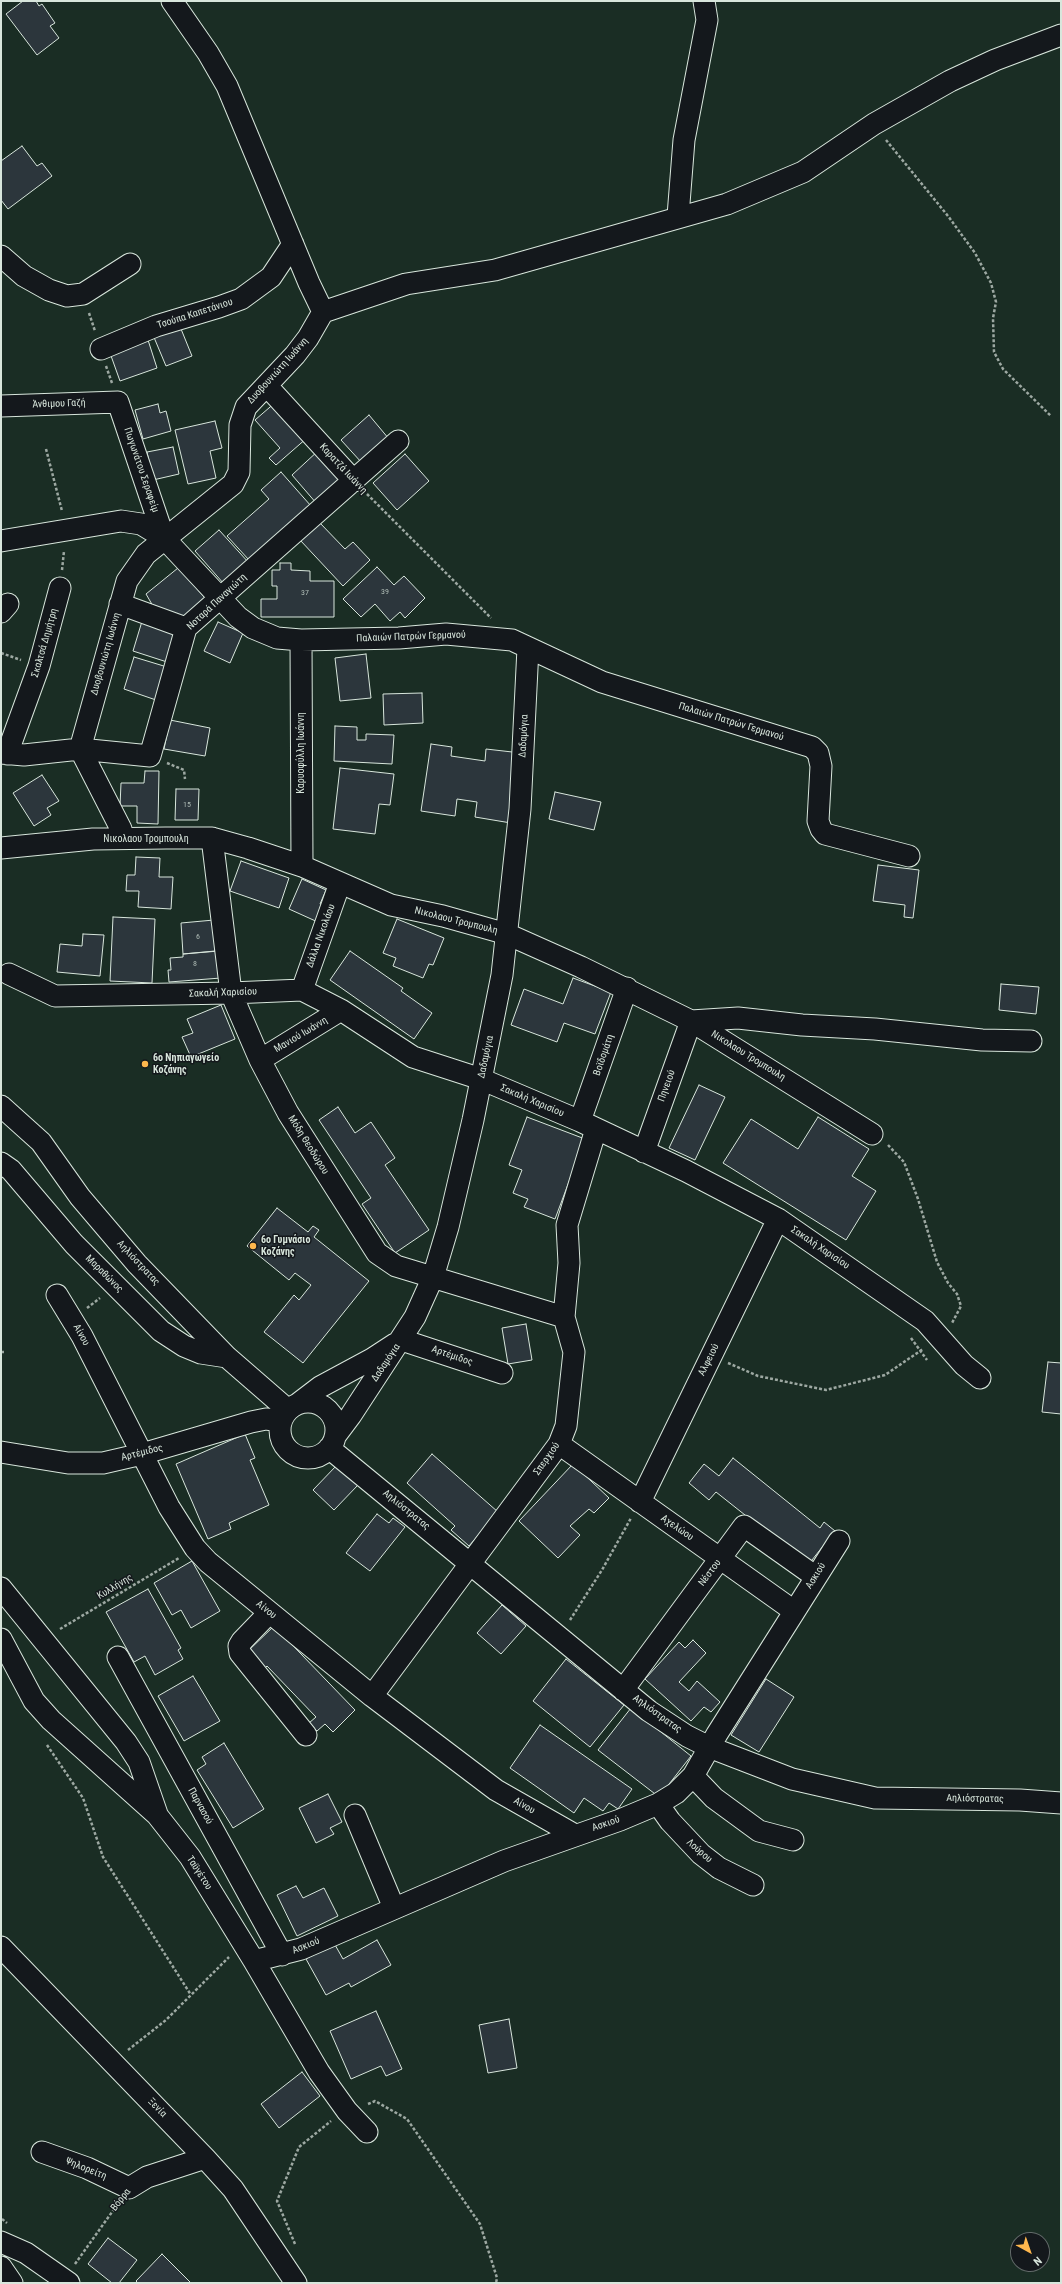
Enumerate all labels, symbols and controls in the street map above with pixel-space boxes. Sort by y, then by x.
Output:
street label: Τσούπα Καπετάνιου [156,296,234,332]
street label: Δυοβουνιώτη Ιωάννη [245,335,311,407]
street label: Άνθιμου Γαζή [32,397,86,411]
street label: Πωγωνάτου Σεραφείμ [121,426,161,514]
street label: Καρατζά Ιωάννη [317,441,369,497]
street label: Νοταρά Παναγιώτη [185,571,249,633]
house number: 39 [381,587,389,597]
house number: 37 [301,588,309,598]
street label: Σκαλτσά Δημήτρη [29,607,61,679]
street label: Δυοβουνιώτη Ιωάννη [88,611,124,697]
street label: Παλαιών Πατρών Γερμανού [356,629,466,645]
street label: Παλαιών Πατρών Γερμανού [677,700,785,744]
street label: Καρυοφύλλη Ιωάννη [295,712,307,794]
street label: Δαδαμόγια [517,714,531,758]
house number: 15 [183,800,191,810]
street label: Νικολαου Τρομπουλη [103,833,189,845]
street label: Δάλλα Νικολάου [304,903,338,969]
street label: Νικολαου Τρομπουλη [413,905,499,937]
house number: 6 [196,932,200,942]
house number: 8 [193,959,197,969]
street label: Σακαλή Χαρισίου [189,986,257,1000]
street label: Μανιού Ιωάννη [272,1014,330,1056]
street label: Νικολαου Τρομπουλη [709,1028,787,1084]
street label: Βοϊδομάτη [591,1033,617,1077]
street label: Δαδαμόγια [476,1035,496,1079]
place label: 6ο Νηπιαγωγείο Κοζάνης [153,1052,219,1076]
marker: 6ο Νηπιαγωγείο Κοζάνης [140,1059,150,1069]
street label: Πηνειού [656,1068,678,1104]
street label: Σακαλή Χαρισίου [498,1082,566,1120]
street label: Μόδη Θεοδώρου [285,1113,331,1177]
street label: Σακαλή Χαρισίου [788,1224,852,1272]
place label: 6ο Γυμνάσιο Κοζάνης [261,1234,310,1258]
street label: Αηλιόστρατας [114,1238,162,1288]
marker: 6ο Γυμνάσιο Κοζάνης [248,1241,258,1251]
street label: Μαραθώνος [83,1253,125,1295]
street label: Αίνου [70,1322,92,1348]
street label: Δαδαμόγια [369,1342,403,1384]
street label: Αλφειού [696,1342,722,1378]
street label: Αρτέμιδος [430,1343,474,1369]
street label: Σπερχιού [531,1440,563,1478]
street label: Αρτέμιδος [120,1442,164,1464]
street label: Αηλιόστρατας [380,1487,432,1533]
street label: Αχελώου [658,1512,696,1544]
street label: Νέστου [696,1557,724,1589]
street label: Ασκιού [803,1561,829,1591]
street label: Κυλλήνης [95,1572,135,1602]
street label: Αίνου [253,1598,279,1622]
street label: Αηλιόστρατας [630,1692,684,1736]
street label: Παρνασού [185,1786,215,1826]
street label: Αηλιόστρατας [946,1793,1004,1805]
street label: Αίνου [511,1795,537,1817]
street label: Ασκιού [591,1814,621,1834]
street label: Λούρου [684,1837,714,1865]
street label: Ταϋγέτου [184,1854,214,1892]
street label: Ασκιού [291,1935,321,1957]
street label: Ξενία [145,2096,169,2120]
street label: Ψηλορείτη [64,2155,108,2183]
street label: Βόρρα [108,2186,134,2214]
north arrow [1010,2232,1050,2272]
text: N [1031,2254,1044,2268]

